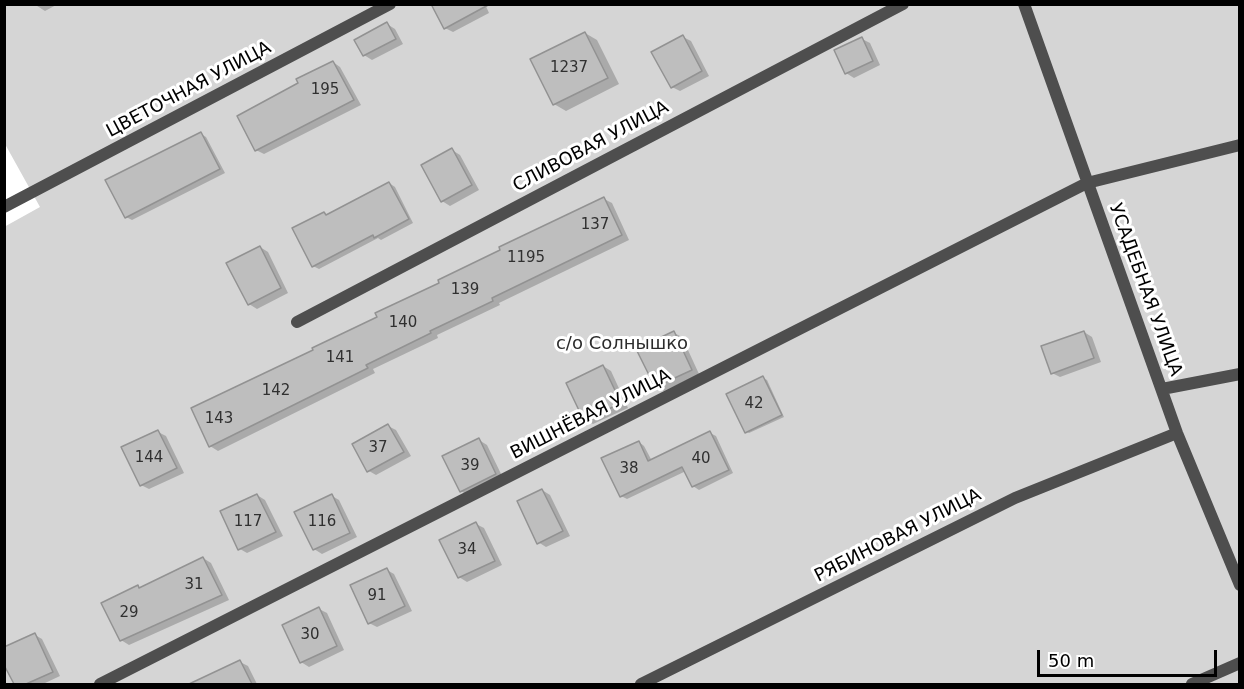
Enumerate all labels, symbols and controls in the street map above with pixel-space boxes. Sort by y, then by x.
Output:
street label: ЦВЕТОЧНАЯ УЛИЦА [103,37,275,143]
house number: 1237 [550,59,588,77]
house number: 195 [311,81,339,99]
street label: СЛИВОВАЯ УЛИЦА [509,97,673,197]
street label: УСАДЕБНАЯ УЛИЦА [1104,201,1186,379]
house number: 137 [581,216,609,234]
house number: 1195 [507,249,545,267]
house number: 139 [451,281,479,299]
house number: 140 [389,314,417,332]
park label: с/о Солнышко [556,333,688,355]
house number: 141 [326,349,354,367]
street label: ВИШНЁВАЯ УЛИЦА [507,365,675,465]
house number: 142 [262,382,290,400]
house number: 42 [744,395,764,413]
house number: 143 [205,410,233,428]
house number: 37 [368,439,388,457]
house number: 144 [135,449,163,467]
house number: 40 [691,450,711,468]
house number: 39 [460,457,480,475]
house number: 38 [619,460,639,478]
street label: РЯБИНОВАЯ УЛИЦА [811,485,985,587]
house number: 117 [234,513,262,531]
house number: 116 [308,513,336,531]
house number: 34 [457,541,477,559]
house number: 31 [184,576,204,594]
house number: 91 [367,587,387,605]
house number: 29 [119,604,139,622]
house number: 30 [300,626,320,644]
scale bar [1040,638,1220,676]
text: 50 m [1048,650,1094,671]

